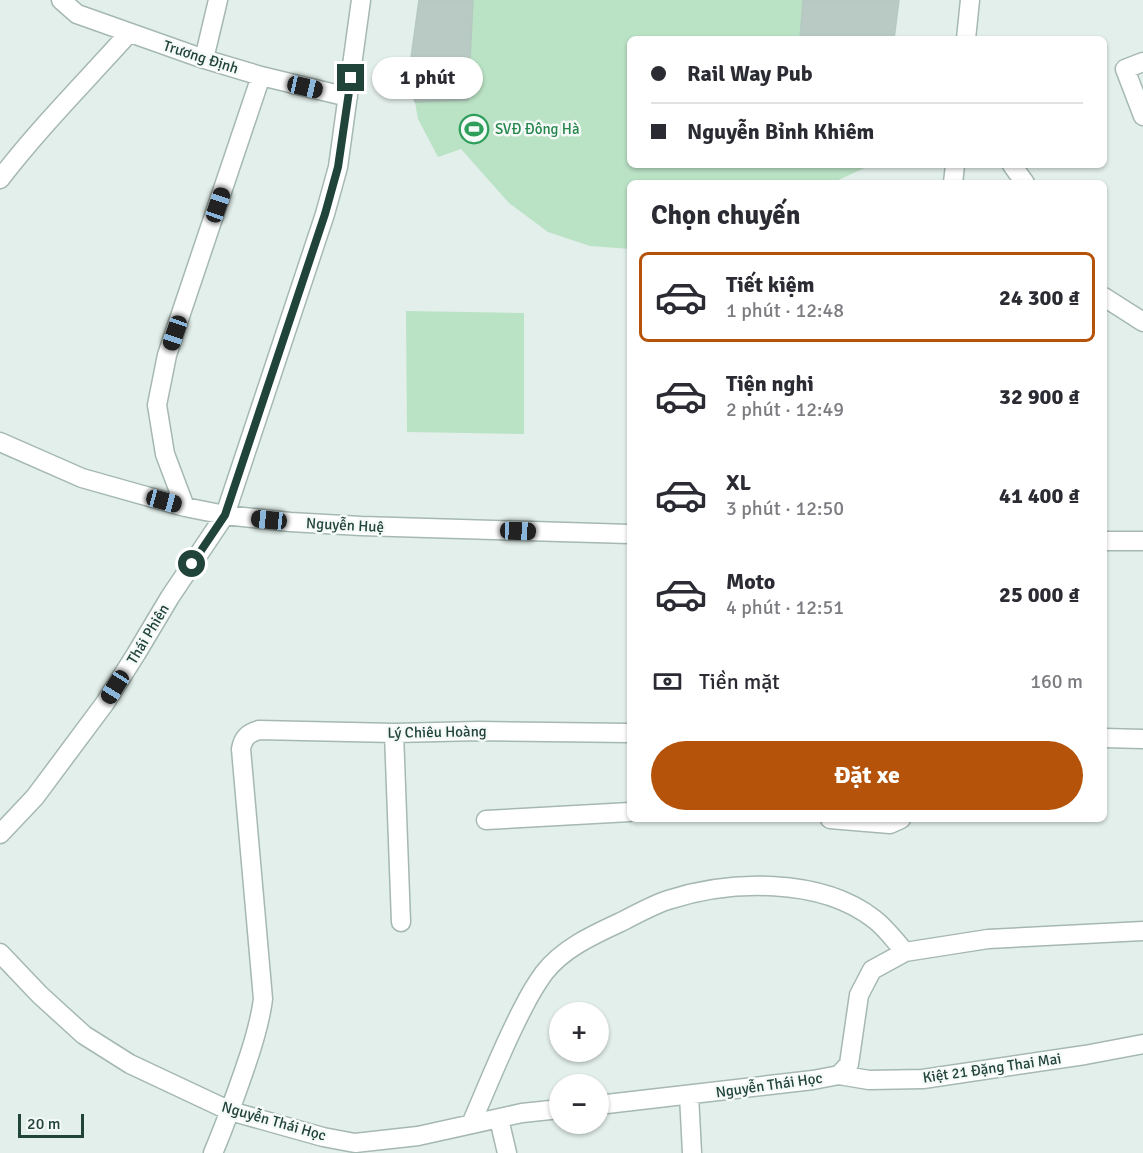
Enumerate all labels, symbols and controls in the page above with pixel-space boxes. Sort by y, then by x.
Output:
street label: Trương Định [161,36,241,78]
callout: 1 phút [372,57,483,99]
text: Rail Way Pub [687,60,813,87]
route end [337,64,364,91]
text: 1 phút [400,65,455,90]
car [285,74,325,100]
sports icon: SVĐ Đông Hà [458,113,490,145]
text: Nguyễn Bỉnh Khiêm [687,118,874,145]
place label: SVĐ Đông Hà [495,120,580,138]
car [204,185,232,225]
text: Chọn chuyến [651,199,800,232]
icon: car [654,270,708,324]
text: Tiết kiệm [726,271,814,298]
text: 24 300 ₫ [999,284,1080,311]
text: 1 phút · 12:48 [726,298,844,323]
car [161,313,189,353]
icon: car [654,369,708,423]
text: Tiện nghi [726,370,814,397]
text: 32 900 ₫ [999,383,1080,410]
text: 2 phút · 12:49 [726,397,844,422]
icon: car [654,468,708,522]
text: XL [726,469,751,496]
text: 41 400 ₫ [999,482,1080,509]
car [144,488,184,514]
text: 3 phút · 12:50 [726,496,844,521]
car [250,509,288,531]
street label: Nguyễn Huệ [306,513,384,536]
car [500,521,536,541]
route start [178,550,205,577]
icon: car [654,567,708,621]
text: Moto [726,568,775,595]
text: 25 000 ₫ [999,581,1080,608]
text: 4 phút · 12:51 [726,595,844,620]
street label: Thái Phiên [123,601,173,667]
icon: cash [651,665,684,698]
car [98,667,132,707]
text: Tiền mặt [699,668,780,695]
text: 160 m [1030,669,1083,694]
street label: Lý Chiêu Hoàng [387,722,487,742]
button: Đặt xe [651,741,1083,810]
map controls [549,1002,609,1134]
button: + [549,1002,609,1062]
street label: Kiệt 21 Đặng Thai Mai [922,1049,1062,1087]
street label: Nguyễn Thái Học [714,1068,824,1101]
button: − [549,1074,609,1134]
street label: Nguyễn Thái Học [220,1097,329,1144]
scale bar [18,1111,84,1138]
text: 20 m [27,1114,61,1134]

